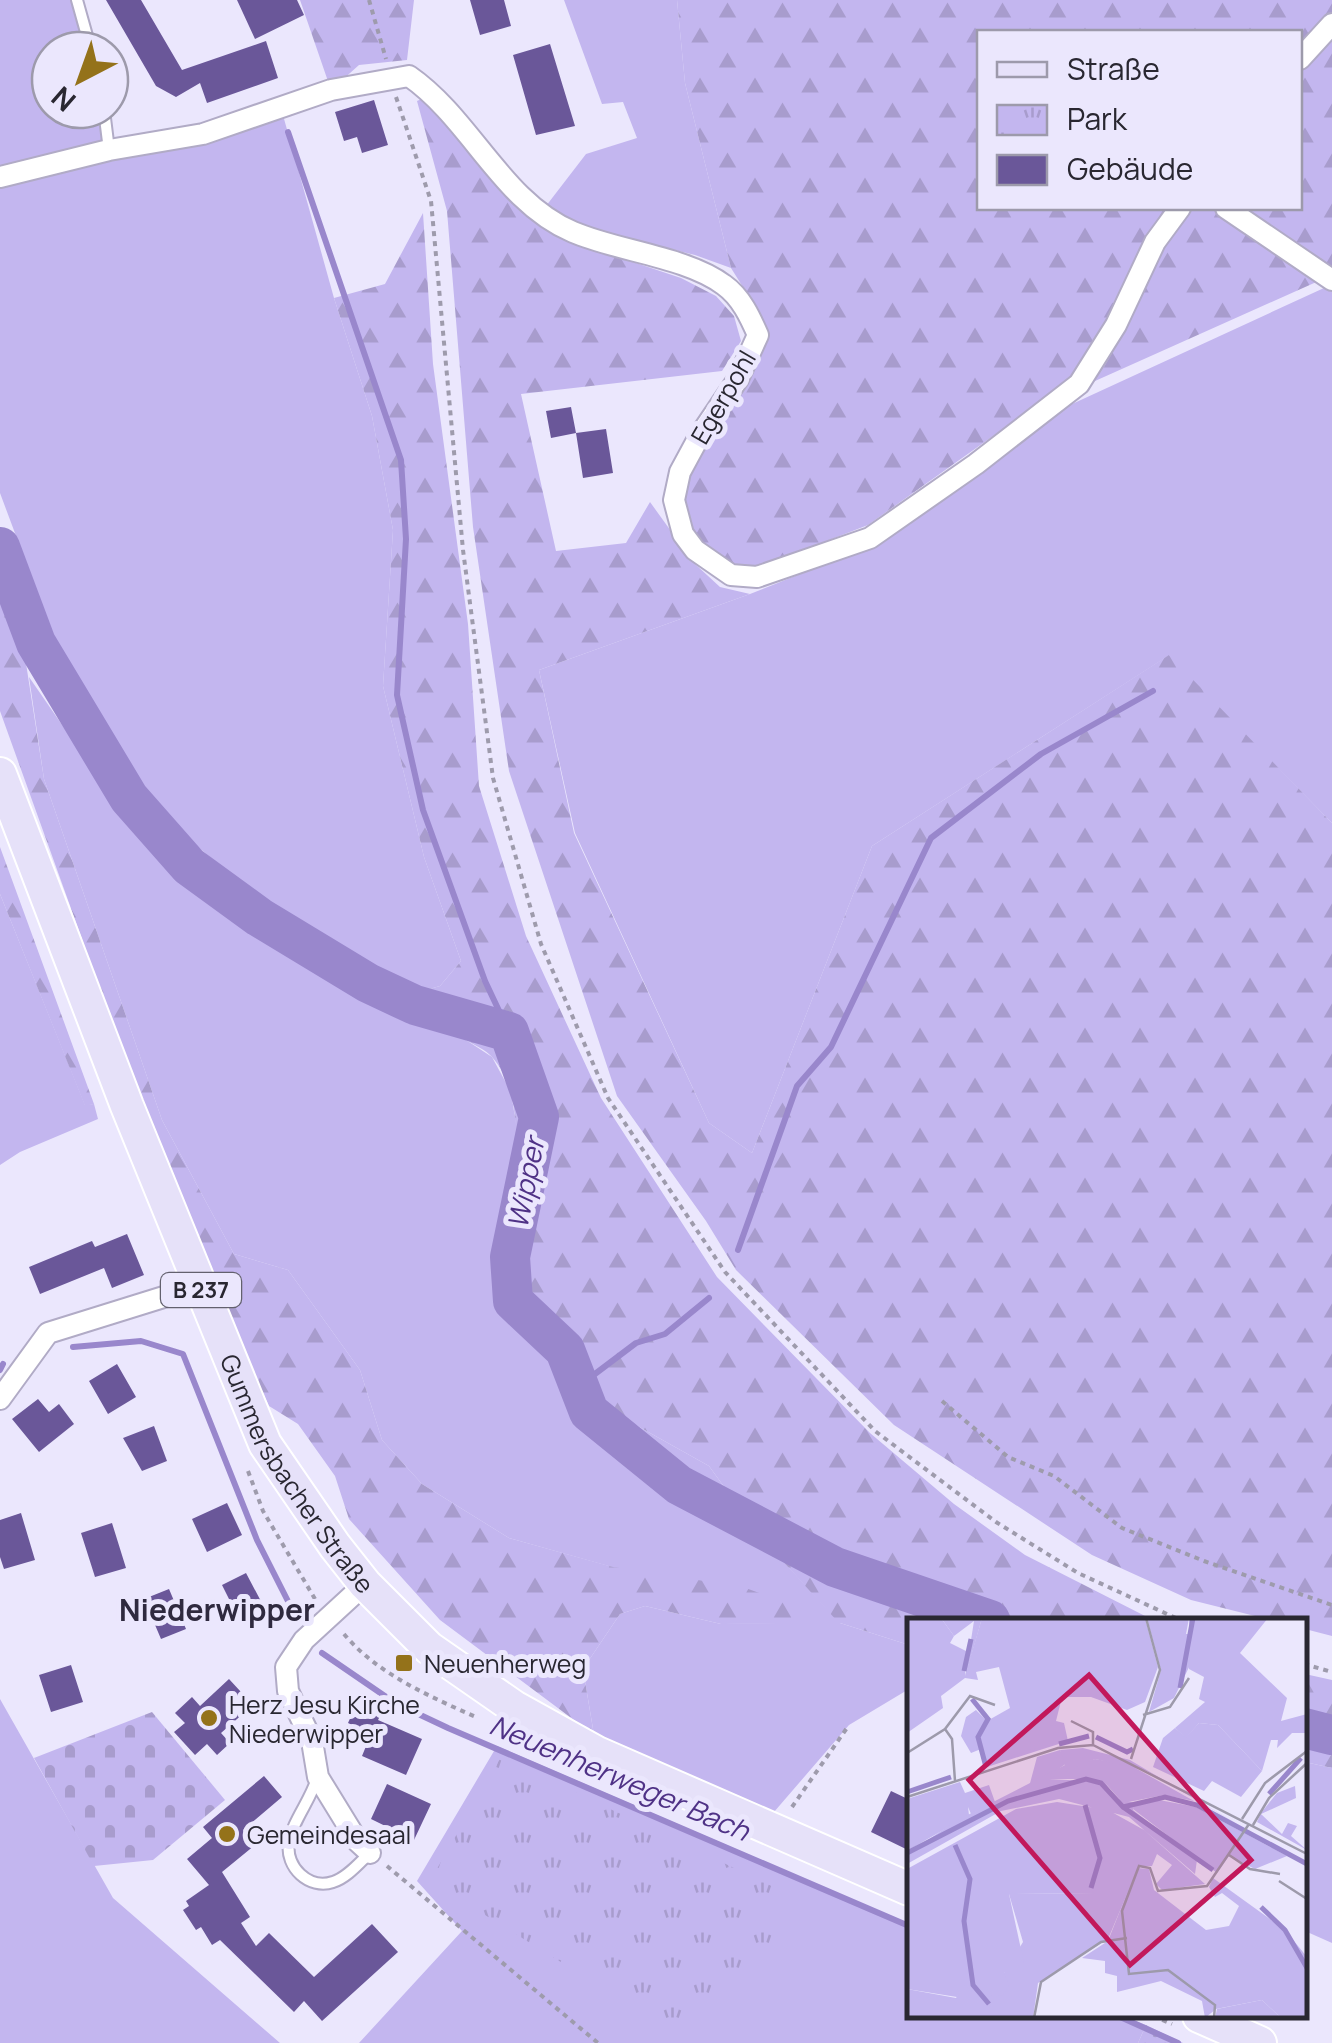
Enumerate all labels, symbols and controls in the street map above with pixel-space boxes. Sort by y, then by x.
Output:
north arrow [30,30,130,130]
legend [977,30,1302,210]
text: Straße [1067,48,1160,89]
text: N [43,79,83,121]
text: Park [1067,98,1128,139]
text: Gebäude [1067,148,1193,189]
street label: Egerpohl [682,344,764,450]
water label: Wipper [498,1130,553,1232]
road number: B 237 [161,1273,241,1307]
street label: Gummersbacher Straße [213,1349,383,1600]
district label: Niederwipper [119,1589,315,1630]
inset map [907,1618,1307,2018]
place label: Neuenherweg [424,1646,586,1681]
marker: Neuenherweg [393,1652,415,1674]
place label: Herz Jesu Kirche Niederwipper [229,1687,420,1751]
water label: Neuenherweger Bach [484,1705,757,1849]
marker: Herz Jesu Kirche Niederwipper [198,1707,220,1729]
place label: Gemeindesaal [247,1817,411,1852]
marker: Gemeindesaal [216,1823,238,1845]

